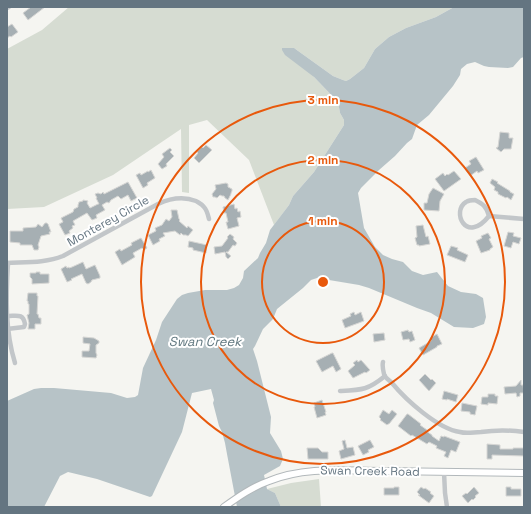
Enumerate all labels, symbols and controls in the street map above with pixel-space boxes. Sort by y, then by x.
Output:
text: 3 min [307,92,339,108]
text: 2 min [307,152,339,168]
street label: Monterey Circle [64,192,152,250]
text: 1 min [308,213,338,229]
centre of rings [316,275,330,289]
water label: Swan Creek [169,333,243,350]
street label: Swan Creek Road [320,462,420,480]

